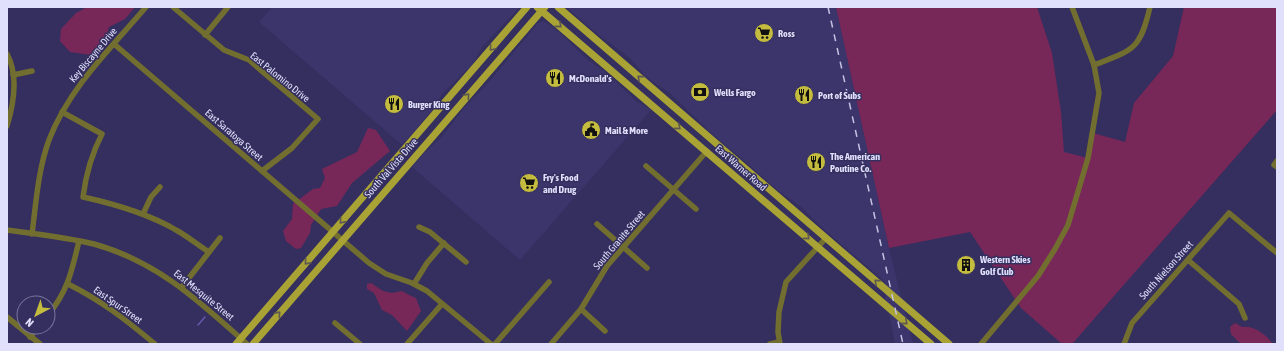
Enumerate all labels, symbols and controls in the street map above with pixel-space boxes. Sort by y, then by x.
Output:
one-way arrow [554,21,561,28]
supermarket icon: Ross [753,22,775,44]
street label: Key Biscayne Drive [67,25,119,85]
place label: Ross [778,28,795,39]
one-way arrow [490,43,497,50]
street label: East Palomino Drive [248,50,312,105]
restaurant icon: McDonald's [544,67,566,89]
place label: McDonald's [569,73,612,84]
one-way arrow [637,75,645,83]
bank icon: Wells Fargo [689,81,711,103]
restaurant icon: Port of Subs [793,84,815,106]
place label: Wells Fargo [713,87,756,98]
place label: Port of Subs [818,90,861,101]
restaurant icon: Burger King [383,93,405,115]
one-way arrow [462,93,470,101]
place label: Burger King [408,99,450,110]
street label: East Saratoga Street [203,107,265,163]
public building icon: Mail & More [580,119,602,141]
one-way arrow [673,122,681,129]
place label: Mail & More [605,125,649,136]
street label: South Val Vista Drive [362,136,420,200]
street label: East Warner Road [713,143,769,193]
restaurant icon: The American Poutine Co. [805,151,827,173]
place label: The American Poutine Co. [830,151,880,174]
supermarket icon: Fry's Food and Drug [518,172,540,194]
place label: Fry's Food and Drug [543,172,579,195]
street label: South Granite Street [591,208,647,272]
one-way arrow [340,217,347,224]
one-way arrow [802,233,810,240]
street label: South Nielson Street [1137,239,1195,301]
building icon: Western Skies Golf Club [955,254,977,276]
place label: Western Skies Golf Club [979,254,1031,277]
one-way arrow [305,257,312,264]
street label: East Mesquite Street [172,267,236,323]
one-way arrow [874,279,882,287]
street label: East Spur Street [92,284,144,326]
north arrow [16,295,56,335]
one-way arrow [273,312,280,319]
text: N [23,316,36,329]
one-way arrow [901,317,908,324]

